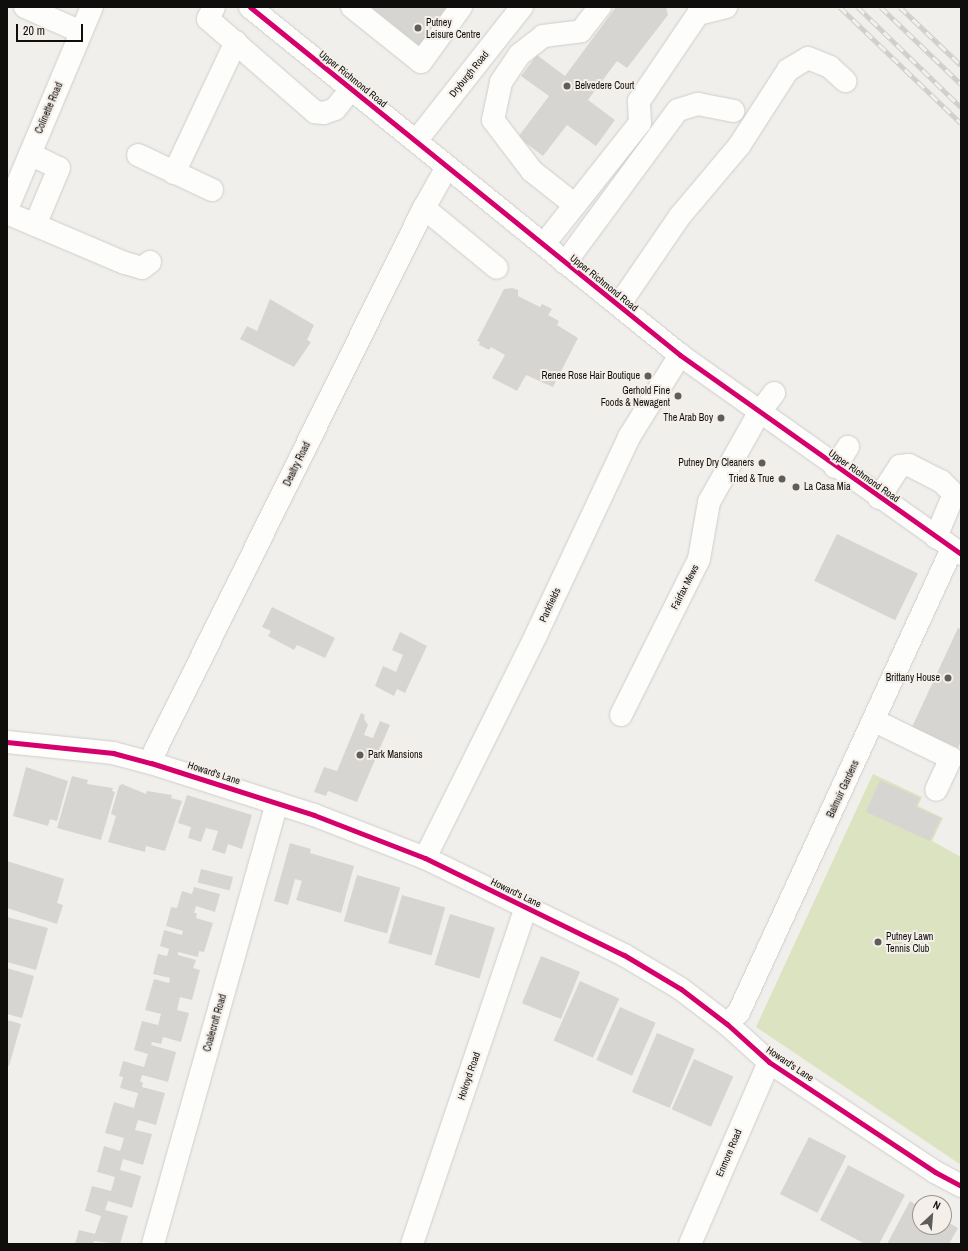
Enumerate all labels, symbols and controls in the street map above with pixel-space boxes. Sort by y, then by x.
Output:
scale bar [18,16,85,42]
place label: Putney Leisure Centre [426,16,480,40]
text: 20 m [23,23,45,39]
marker: Putney Leisure Centre [413,23,423,33]
street label: Upper Richmond Road [317,48,389,110]
street label: Dryburgh Road [447,49,491,99]
street label: Colinette Road [33,80,65,136]
place label: Belvedere Court [575,80,634,92]
marker: Belvedere Court [562,81,572,91]
street label: Upper Richmond Road [568,252,640,314]
place label: Renee Rose Hair Boutique [542,370,640,382]
marker: Renee Rose Hair Boutique [643,371,653,381]
place label: Gerhold Fine Foods & Newagent [601,384,670,408]
marker: Gerhold Fine Foods & Newagent [673,391,683,401]
place label: The Arab Boy [663,412,713,424]
marker: The Arab Boy [716,413,726,423]
street label: Dealtry Road [281,440,313,488]
street label: Upper Richmond Road [826,447,902,505]
place label: Putney Dry Cleaners [678,457,754,469]
marker: Putney Dry Cleaners [757,458,767,468]
place label: Tried & True [729,473,774,485]
marker: Tried & True [777,474,787,484]
place label: La Casa Mia [804,481,850,493]
marker: La Casa Mia [791,482,801,492]
street label: Fairfax Mews [669,563,701,611]
street label: Parkfields [537,586,563,624]
place label: Brittany House [886,672,940,684]
marker: Brittany House [943,673,953,683]
place label: Park Mansions [368,749,423,761]
marker: Park Mansions [355,750,365,760]
street label: Balmuir Gardens [824,758,862,820]
street label: Howard's Lane [186,759,242,787]
street label: Howard's Lane [489,876,543,910]
place label: Putney Lawn Tennis Club [886,930,933,954]
marker: Putney Lawn Tennis Club [873,937,883,947]
street label: Coalecroft Road [201,993,229,1053]
street label: Howard's Lane [764,1044,816,1084]
street label: Holroyd Road [455,1050,483,1102]
street label: Enmore Road [714,1127,744,1179]
north arrow [912,1195,952,1235]
text: N [931,1197,943,1213]

